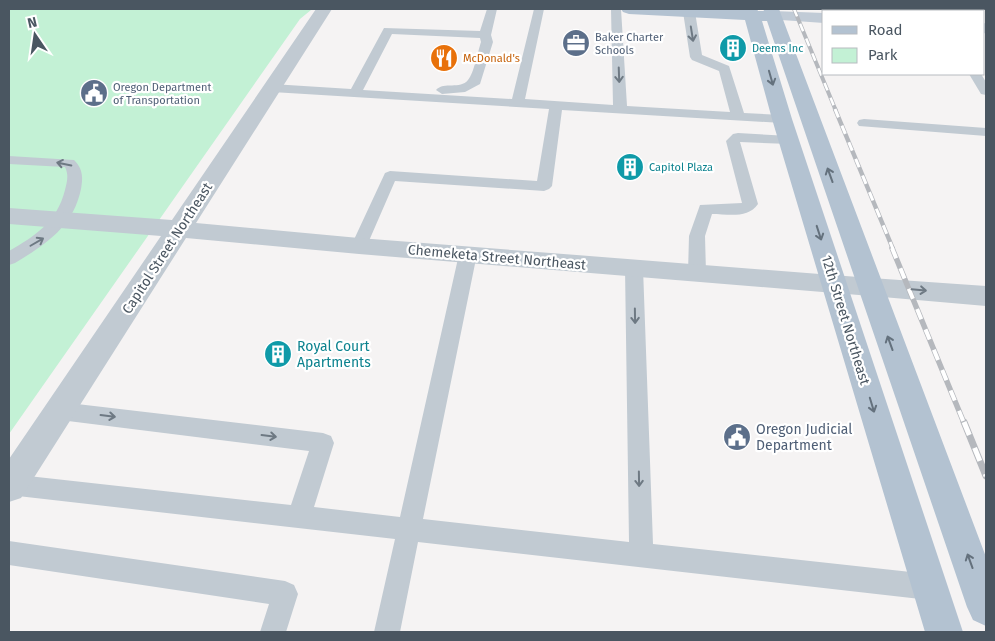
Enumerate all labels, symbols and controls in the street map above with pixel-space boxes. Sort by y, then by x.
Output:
north arrow [10,10,60,60]
legend [822,10,985,75]
text: N [26,13,39,32]
text: Road [868,21,903,39]
one-way arrow [688,26,698,42]
office icon: Baker Charter Schools [561,28,591,58]
place label: Baker Charter Schools [595,31,664,57]
building icon: Deems Inc [718,33,748,63]
place label: Deems Inc [752,42,804,55]
restaurant icon: McDonald's [429,43,459,73]
text: Park [868,46,898,64]
place label: McDonald's [463,52,520,65]
one-way arrow [614,67,623,83]
one-way arrow [767,69,776,85]
public building icon: Oregon Department of Transportation [79,78,109,108]
place label: Oregon Department of Transportation [113,81,211,107]
building icon: Capitol Plaza [615,152,645,182]
one-way arrow [56,159,72,168]
place label: Capitol Plaza [649,161,713,174]
one-way arrow [825,168,834,183]
street label: Capitol Street Northeast [119,179,217,317]
one-way arrow [815,225,824,240]
one-way arrow [30,237,44,247]
street label: Chemeketa Street Northeast [407,241,588,274]
street label: 12th Street Northeast [818,253,874,388]
one-way arrow [911,286,927,295]
one-way arrow [630,308,639,324]
one-way arrow [885,335,894,351]
place label: Royal Court Apartments [297,338,371,371]
building icon: Royal Court Apartments [263,339,293,369]
one-way arrow [868,397,878,413]
one-way arrow [100,411,116,421]
place label: Oregon Judicial Department [756,421,852,454]
public building icon: Oregon Judicial Department [722,422,752,452]
one-way arrow [261,431,277,441]
one-way arrow [634,470,643,486]
one-way arrow [965,554,974,569]

